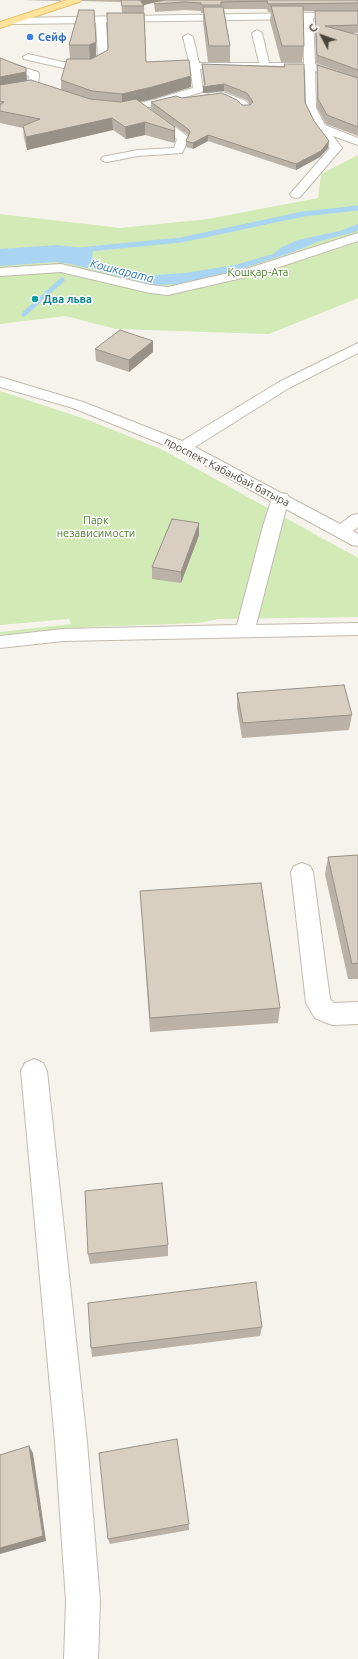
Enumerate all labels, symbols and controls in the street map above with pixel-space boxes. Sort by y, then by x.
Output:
north arrow [302,16,342,56]
text: С [306,22,320,35]
place label: Сейф [38,30,67,44]
marker: Сейф [25,32,35,42]
water label: Кошкарата [89,256,155,286]
park label: Қошқар-Ата [227,265,289,279]
place label: Два льва [43,292,92,306]
marker: Два льва [30,294,40,304]
street label: проспект Кабанбай батыра [162,435,292,509]
park label: Парк независимости [57,513,135,539]

